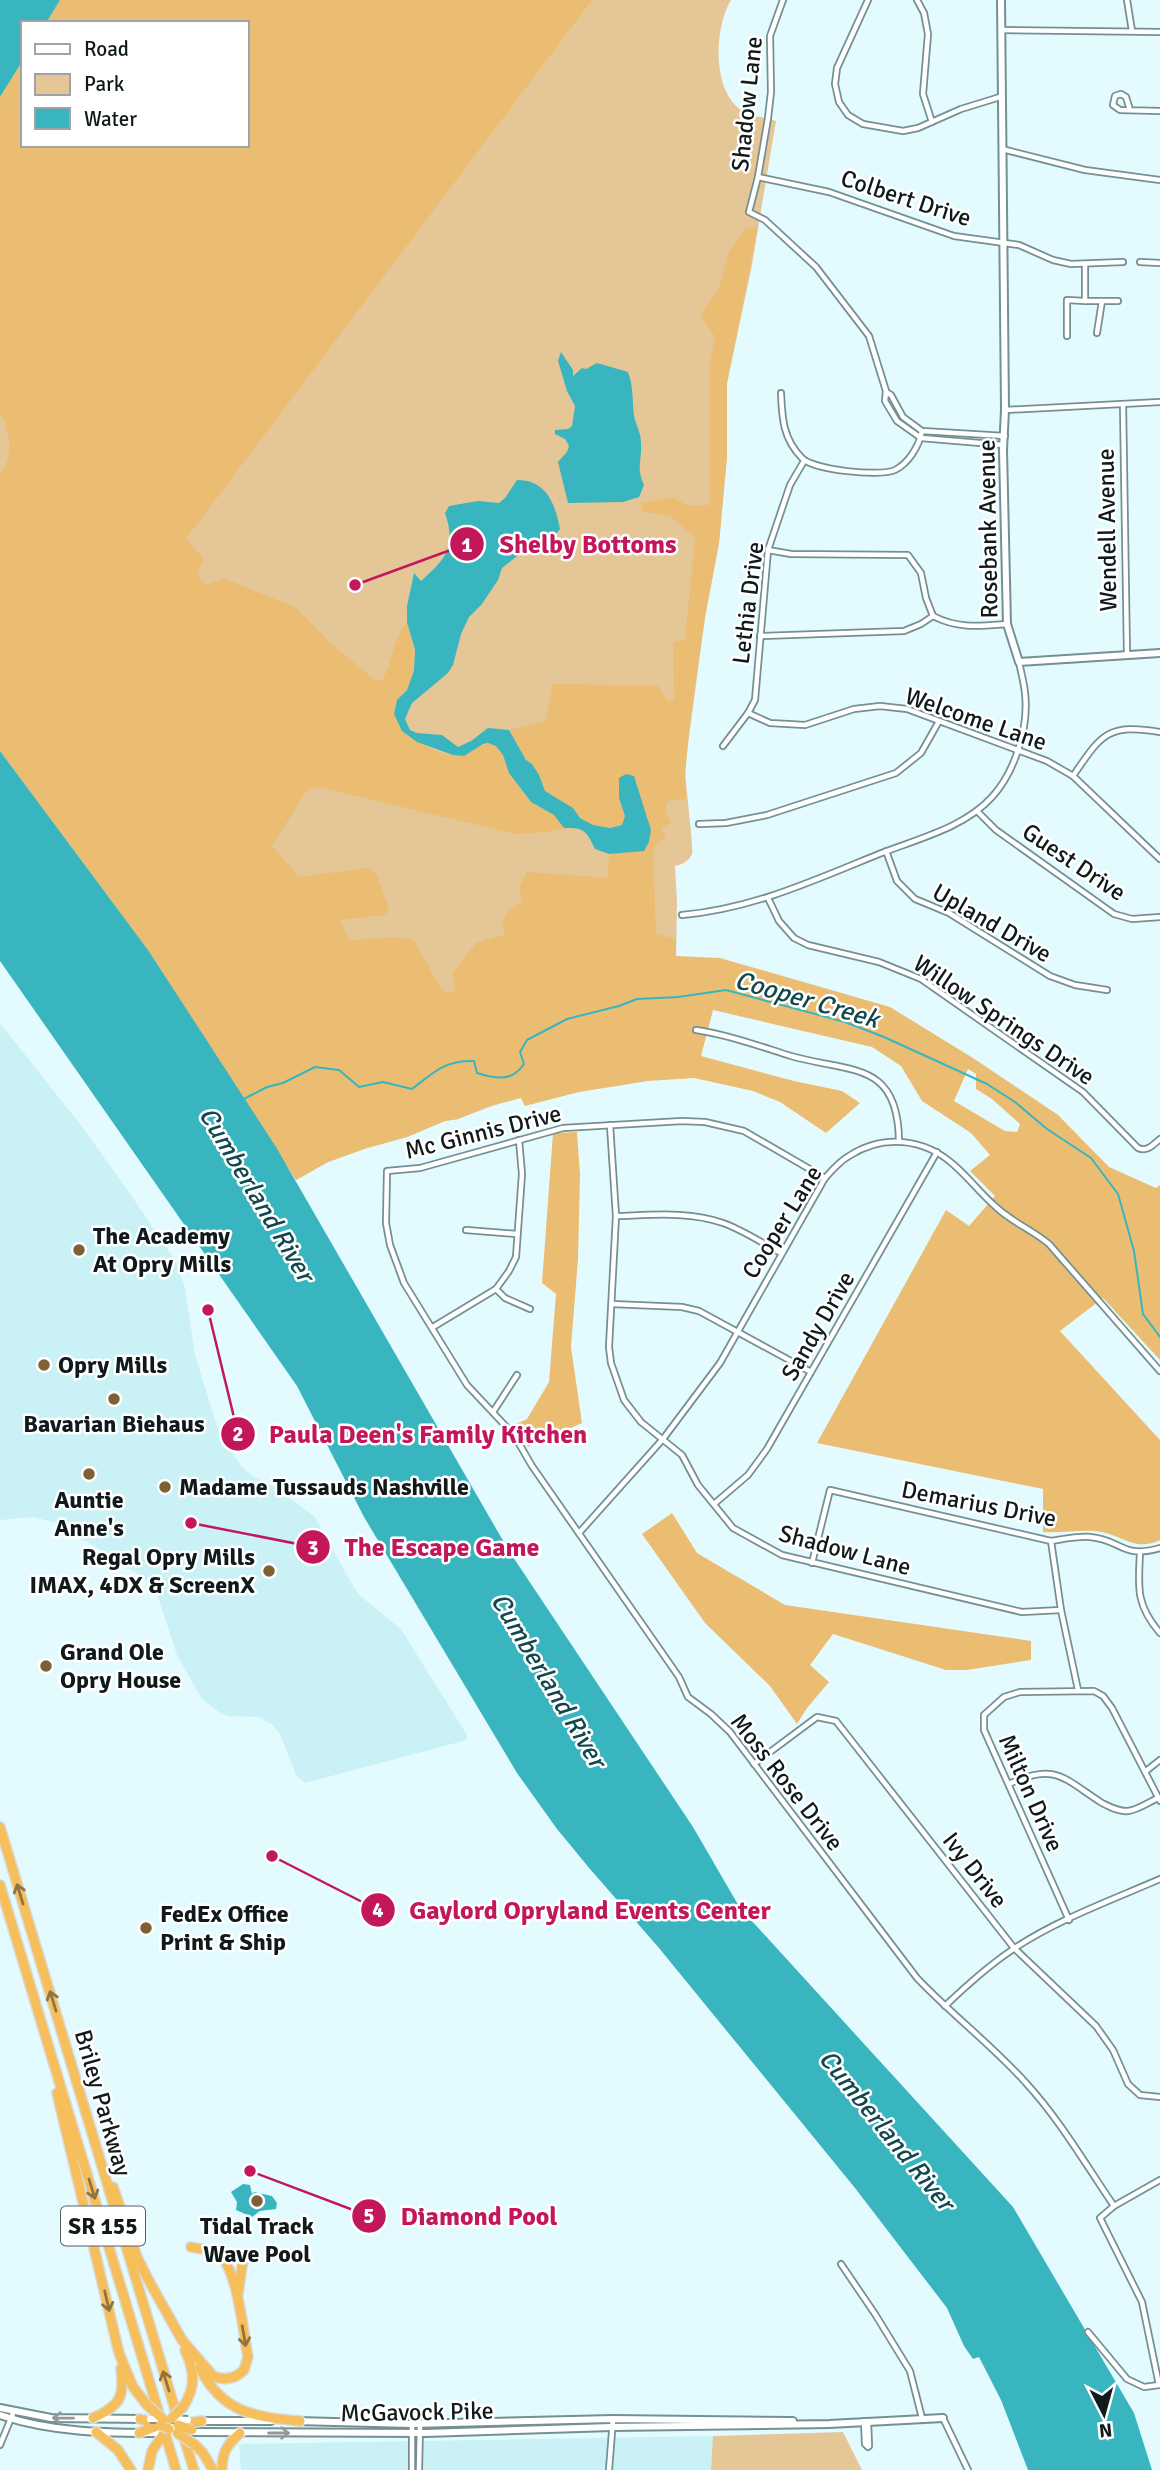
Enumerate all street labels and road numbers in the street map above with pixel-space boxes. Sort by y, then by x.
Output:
street label: Shadow Lane [725,35,769,173]
street label: Colbert Drive [837,163,975,233]
street label: Rosebank Avenue [971,439,1005,619]
street label: Wendell Avenue [1091,448,1123,612]
street label: Lethia Drive [726,540,770,666]
street label: Welcome Lane [901,681,1051,757]
street label: Guest Drive [1017,816,1131,908]
street label: Upland Drive [927,877,1057,969]
street label: Willow Springs Drive [908,948,1100,1092]
street label: Mc Ginnis Drive [402,1098,564,1166]
street label: Cooper Lane [735,1160,829,1284]
street label: Sandy Drive [775,1266,861,1386]
street label: Demarius Drive [899,1474,1059,1534]
street label: Shadow Lane [776,1518,914,1582]
street label: Moss Rose Drive [724,1707,850,1857]
street label: Milton Drive [992,1730,1070,1856]
street label: Ivy Drive [936,1826,1014,1914]
street label: Briley Parkway [68,2026,138,2180]
road number: SR 155 [61,2206,145,2246]
street label: McGavock Pike [340,2396,494,2428]

